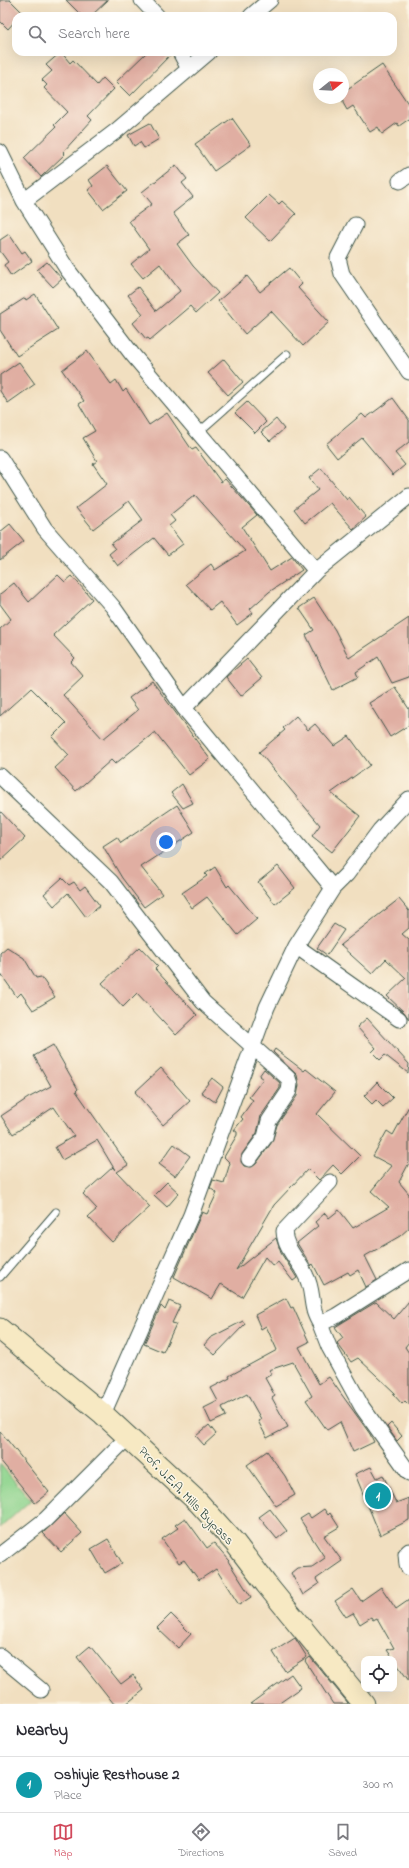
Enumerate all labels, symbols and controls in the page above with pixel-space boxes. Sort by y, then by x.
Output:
search box [12,12,397,56]
icon: search [26,23,48,45]
text: Search here [58,23,130,45]
north arrow [313,68,349,104]
your location [156,832,176,852]
street label: Prof. J.E.A. Mills Bypass [133,1442,238,1551]
pin: 1 [365,1481,391,1511]
map controls [361,1656,397,1692]
button: locate [361,1656,397,1692]
text: Nearby [16,1718,68,1743]
text: Oshiyie Resthouse 2 [54,1764,180,1786]
text: 1 [27,1775,31,1794]
text: 300 m [363,1775,393,1794]
text: Place [54,1786,82,1805]
tab: Map [52,1821,74,1861]
tab: Directions [178,1821,224,1861]
tab: Saved [328,1821,357,1861]

